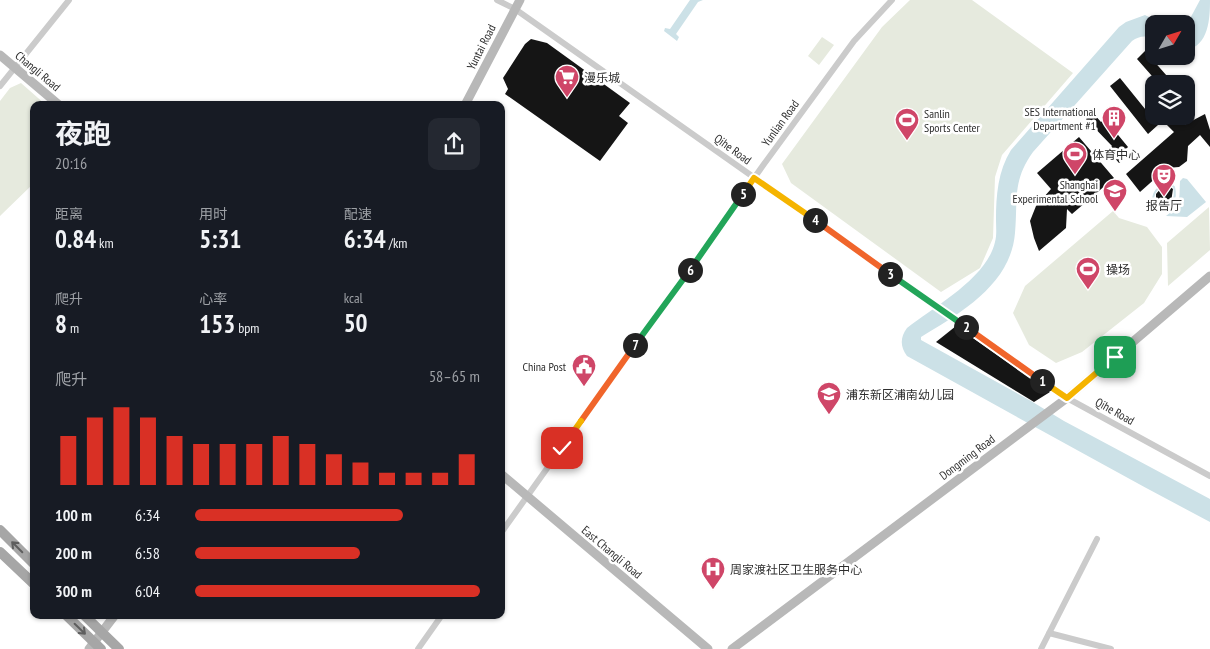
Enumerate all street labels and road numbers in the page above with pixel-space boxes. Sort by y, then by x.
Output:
street label: Yuntai Road [463,22,499,72]
street label: Changli Road [12,48,64,94]
street label: Yunlian Road [758,97,802,149]
street label: Qihe Road [711,130,755,168]
street label: Qihe Road [1093,394,1137,428]
street label: Dongming Road [936,431,998,483]
street label: East Changli Road [579,522,645,582]

